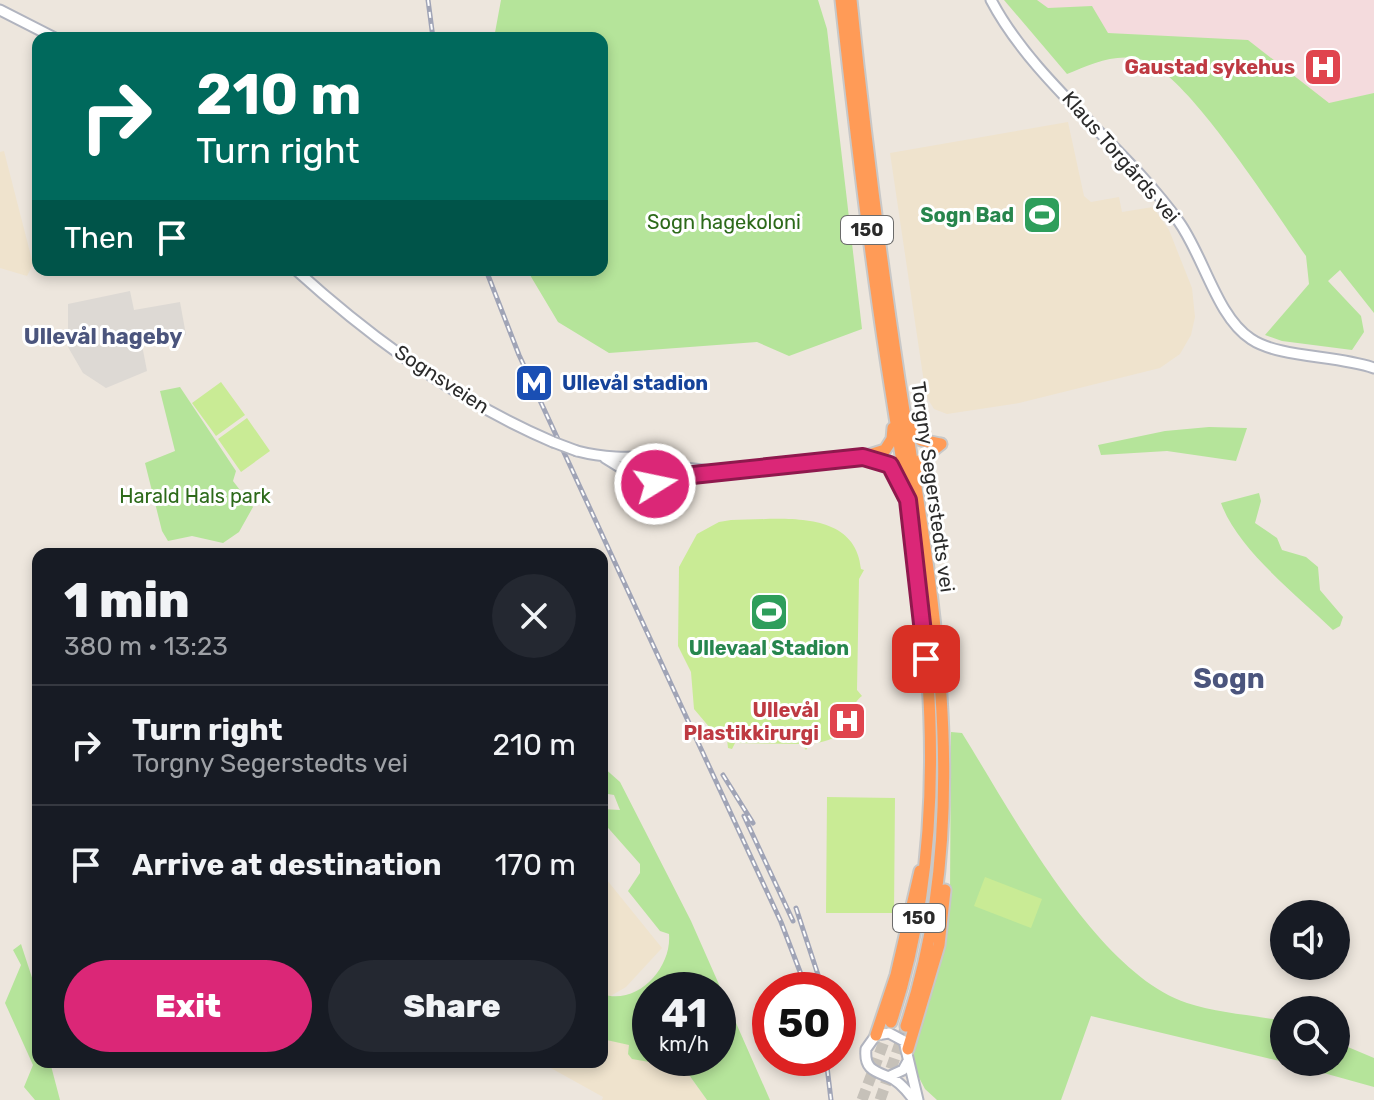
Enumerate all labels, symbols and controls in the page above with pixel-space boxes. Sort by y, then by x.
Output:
hospital icon: Gaustad sykehus [1302,46,1344,88]
place label: Gaustad sykehus [1124,55,1295,79]
text: 210 m [196,62,362,128]
icon: right [64,64,168,168]
street label: Klaus Torgårds vei [1057,86,1185,228]
text: Turn right [196,129,360,172]
sports icon: Sogn Bad [1021,194,1063,236]
place label: Sogn Bad [920,203,1014,227]
park label: Sogn hagekoloni [647,210,801,234]
icon: arrive [150,216,194,260]
road number: 150 [841,216,893,244]
text: Then [64,220,134,256]
district label: Ullevål hageby [24,323,182,350]
street label: Sognsveien [390,340,494,418]
metro station icon: Ullevål stadion [513,362,555,404]
place label: Ullevål stadion [562,371,708,395]
street label: Torgny Segerstedts vei [906,380,960,594]
position arrow [613,442,697,526]
park label: Harald Hals park [119,484,271,508]
text: 1 min [64,572,190,629]
button: close [492,574,576,658]
sports icon: Ullevaal Stadion [748,591,790,633]
pin [892,625,960,693]
text: 380 m · 13:23 [64,631,228,662]
place label: Ullevaal Stadion [689,636,849,660]
icon: arrive [904,637,948,681]
district label: Sogn [1193,662,1265,695]
place label: Ullevål Plastikkirurgi [683,698,819,745]
hospital icon: Ullevål Plastikkirurgi [826,700,868,742]
text: Turn right [132,712,283,748]
icon: right [64,723,108,767]
text: 210 m [492,727,576,763]
text: Torgny Segerstedts vei [132,748,408,779]
icon: arrive [64,843,108,887]
text: Arrive at destination [132,847,442,883]
text: 170 m [495,847,576,883]
map controls [1270,900,1350,1076]
button: sound [1270,900,1350,980]
road number: 150 [893,904,945,932]
button: Exit [64,960,312,1052]
button: Share [328,960,576,1052]
speed limit sign: 50 [752,972,856,1076]
text: 41 [661,990,707,1037]
button: search [1270,996,1350,1076]
text: km/h [659,1032,709,1056]

